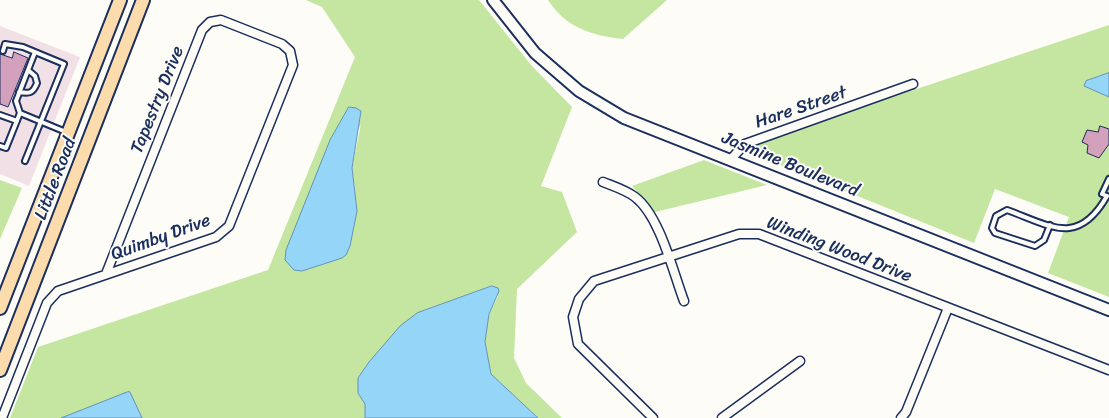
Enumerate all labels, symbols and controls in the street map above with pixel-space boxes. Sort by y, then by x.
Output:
street label: Tapestry Drive [127,43,189,157]
street label: Hare Street [752,82,850,134]
street label: Jasmine Boulevard [718,128,862,202]
street label: Little Road [31,135,81,223]
street label: Quimby Drive [108,210,214,266]
street label: Winding Wood Drive [763,212,915,288]

